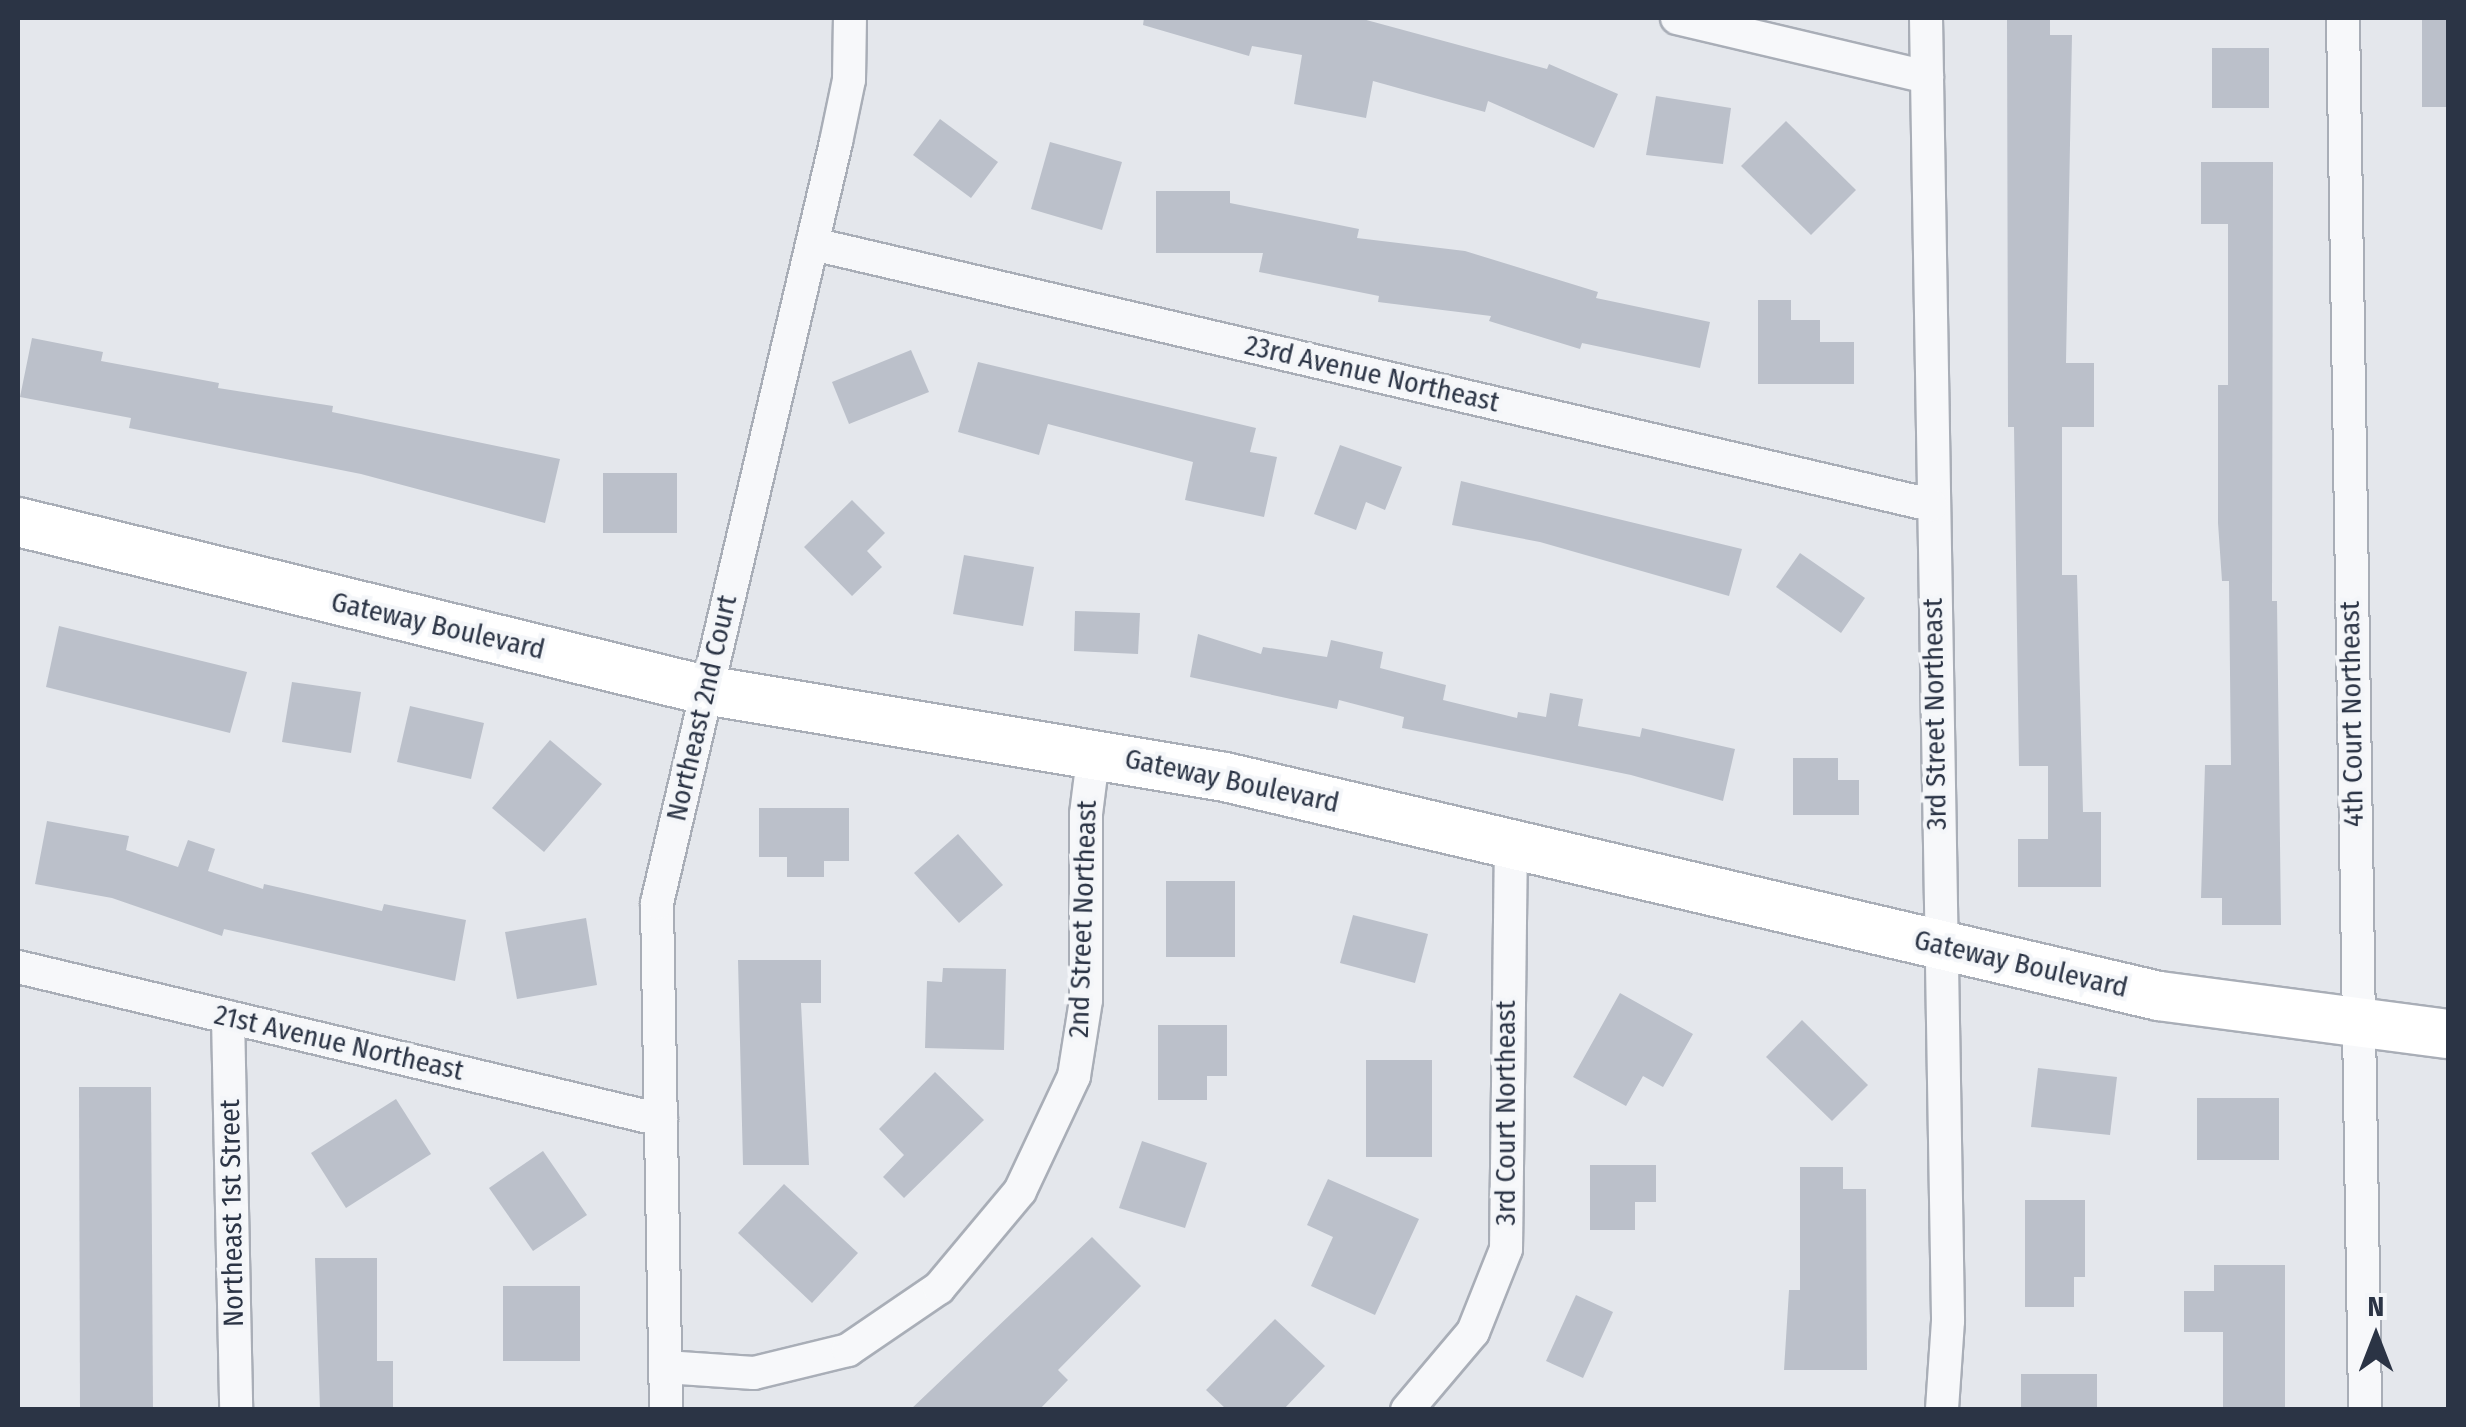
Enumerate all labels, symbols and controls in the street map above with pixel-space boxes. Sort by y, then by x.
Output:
street label: 23rd Avenue Northeast [1242,328,1502,420]
street label: Gateway Boulevard [328,585,548,667]
street label: Northeast 2nd Court [660,592,744,824]
street label: 3rd Street Northeast [1916,598,1954,830]
street label: 4th Court Northeast [2333,601,2371,827]
street label: Gateway Boulevard [1122,742,1342,820]
street label: 2nd Street Northeast [1062,800,1104,1038]
street label: Gateway Boulevard [1911,923,2131,1005]
street label: 21st Avenue Northeast [211,998,467,1088]
street label: 3rd Court Northeast [1489,1000,1523,1226]
street label: Northeast 1st Street [213,1099,251,1327]
north arrow [2326,1287,2426,1387]
text: N [2368,1290,2384,1323]

